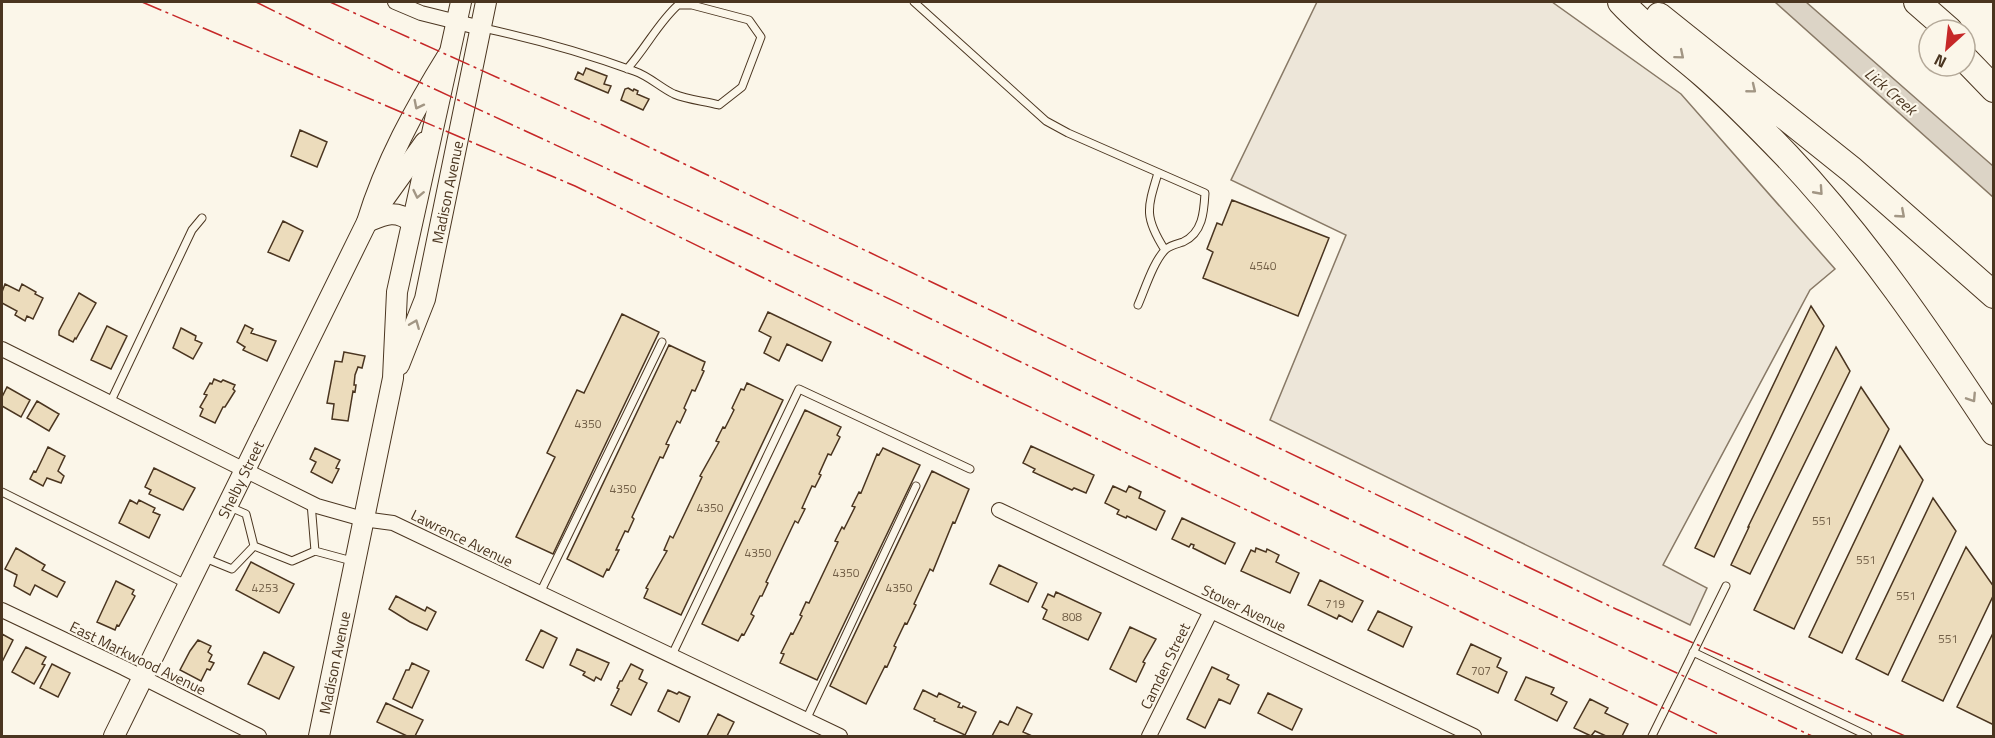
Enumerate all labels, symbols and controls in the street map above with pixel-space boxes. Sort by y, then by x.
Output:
north arrow [1917,18,1977,78]
one-way arrow [1673,47,1684,58]
text: N [1930,48,1951,75]
water label: Lick Creek [1860,62,1924,122]
one-way arrow [1745,81,1756,92]
one-way arrow [414,98,425,109]
street label: Madison Avenue [425,139,469,246]
one-way arrow [1812,184,1823,195]
one-way arrow [412,189,425,199]
one-way arrow [1894,207,1905,218]
house number: 4540 [1250,256,1277,275]
one-way arrow [408,319,420,330]
one-way arrow [1964,392,1975,403]
house number: 4350 [575,414,602,433]
street label: Shelby Street [211,436,270,522]
house number: 4350 [610,479,637,498]
house number: 4350 [697,498,724,517]
street label: Lawrence Avenue [407,503,517,573]
house number: 551 [1812,511,1832,530]
house number: 4350 [745,543,772,562]
house number: 551 [1856,550,1876,569]
house number: 4350 [833,563,860,582]
house number: 4253 [252,578,278,597]
house number: 4350 [886,578,913,597]
street label: Stover Avenue [1198,578,1290,638]
house number: 551 [1896,586,1916,605]
house number: 719 [1325,594,1345,613]
house number: 808 [1062,607,1082,626]
street label: Madison Avenue [312,609,356,716]
street label: East Markwood Avenue [66,615,210,701]
street label: Camden Street [1134,618,1196,713]
house number: 551 [1938,629,1958,648]
house number: 707 [1471,661,1491,680]

